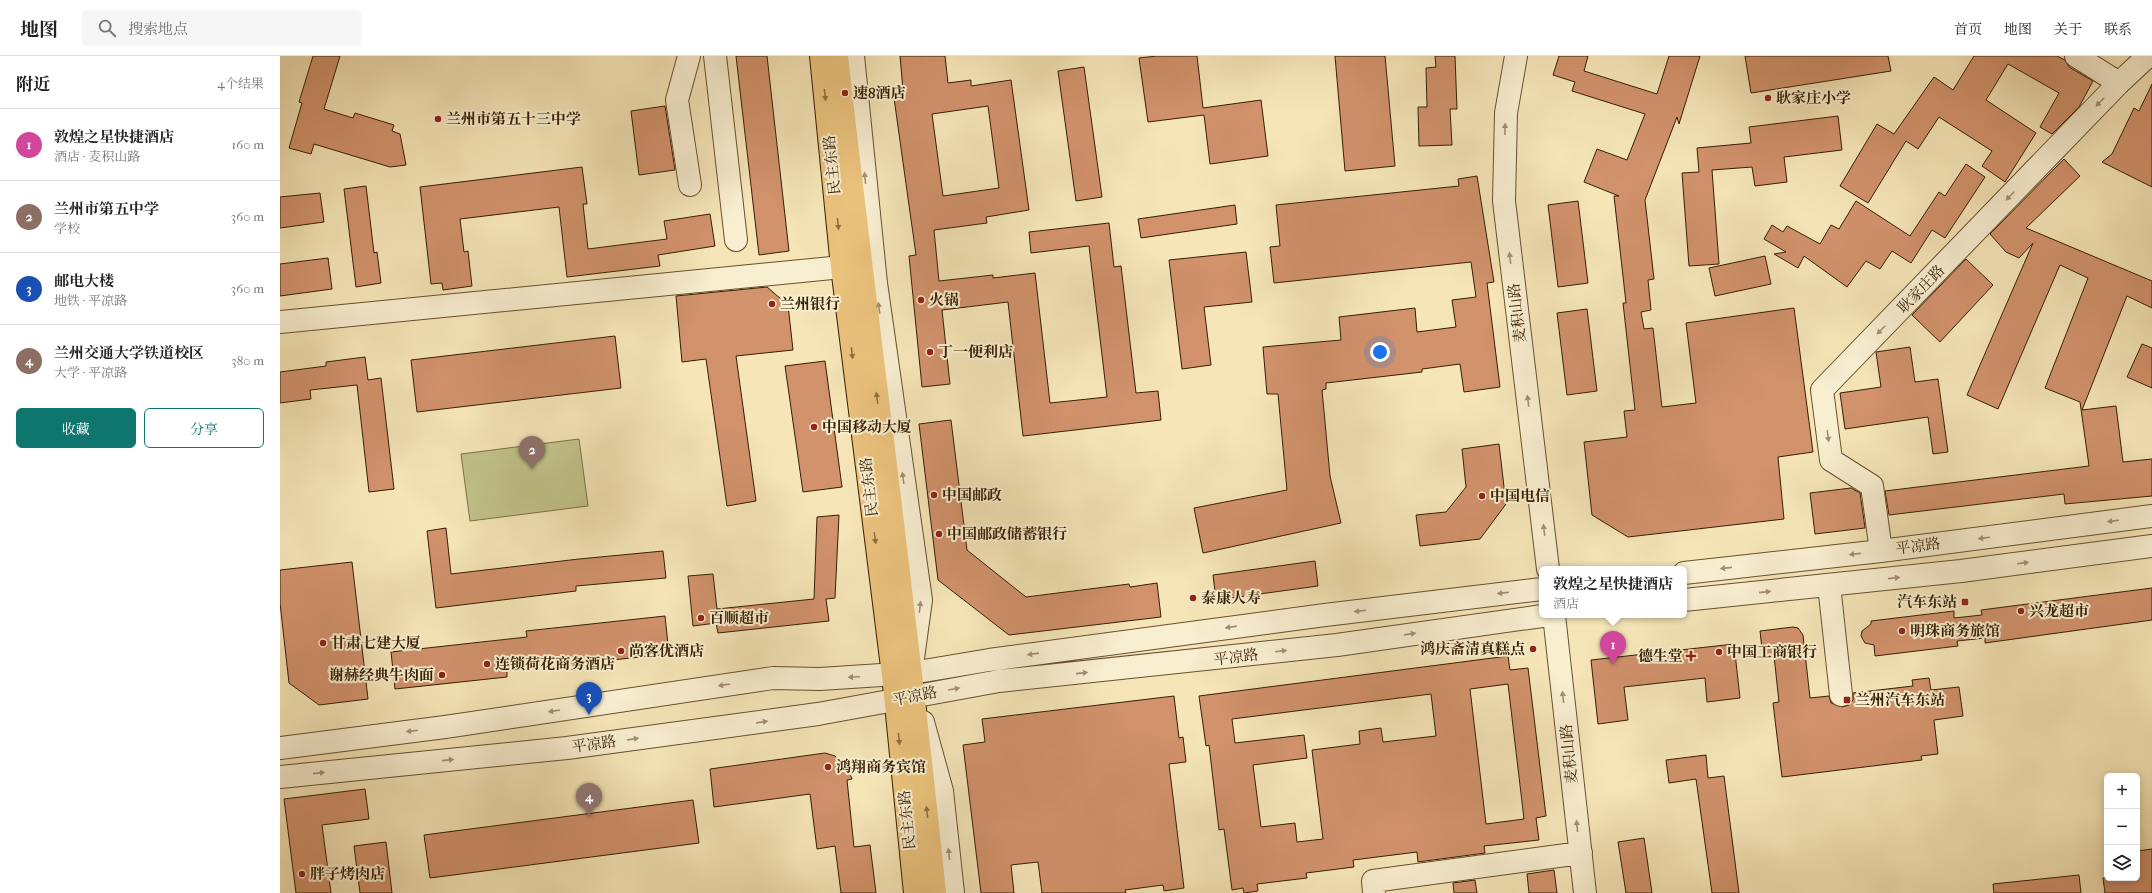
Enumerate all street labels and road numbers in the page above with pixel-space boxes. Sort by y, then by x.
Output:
street label: 民主东路 [820,134,844,196]
street label: 耿家庄路 [1894,261,1948,317]
street label: 麦积山路 [1504,282,1530,344]
street label: 民主东路 [856,456,882,518]
street label: 平凉路 [1895,534,1941,558]
street label: 平凉路 [1213,645,1259,669]
street label: 平凉路 [891,683,939,709]
street label: 麦积山路 [1557,723,1581,785]
street label: 平凉路 [570,732,618,756]
street label: 民主东路 [895,789,919,851]

